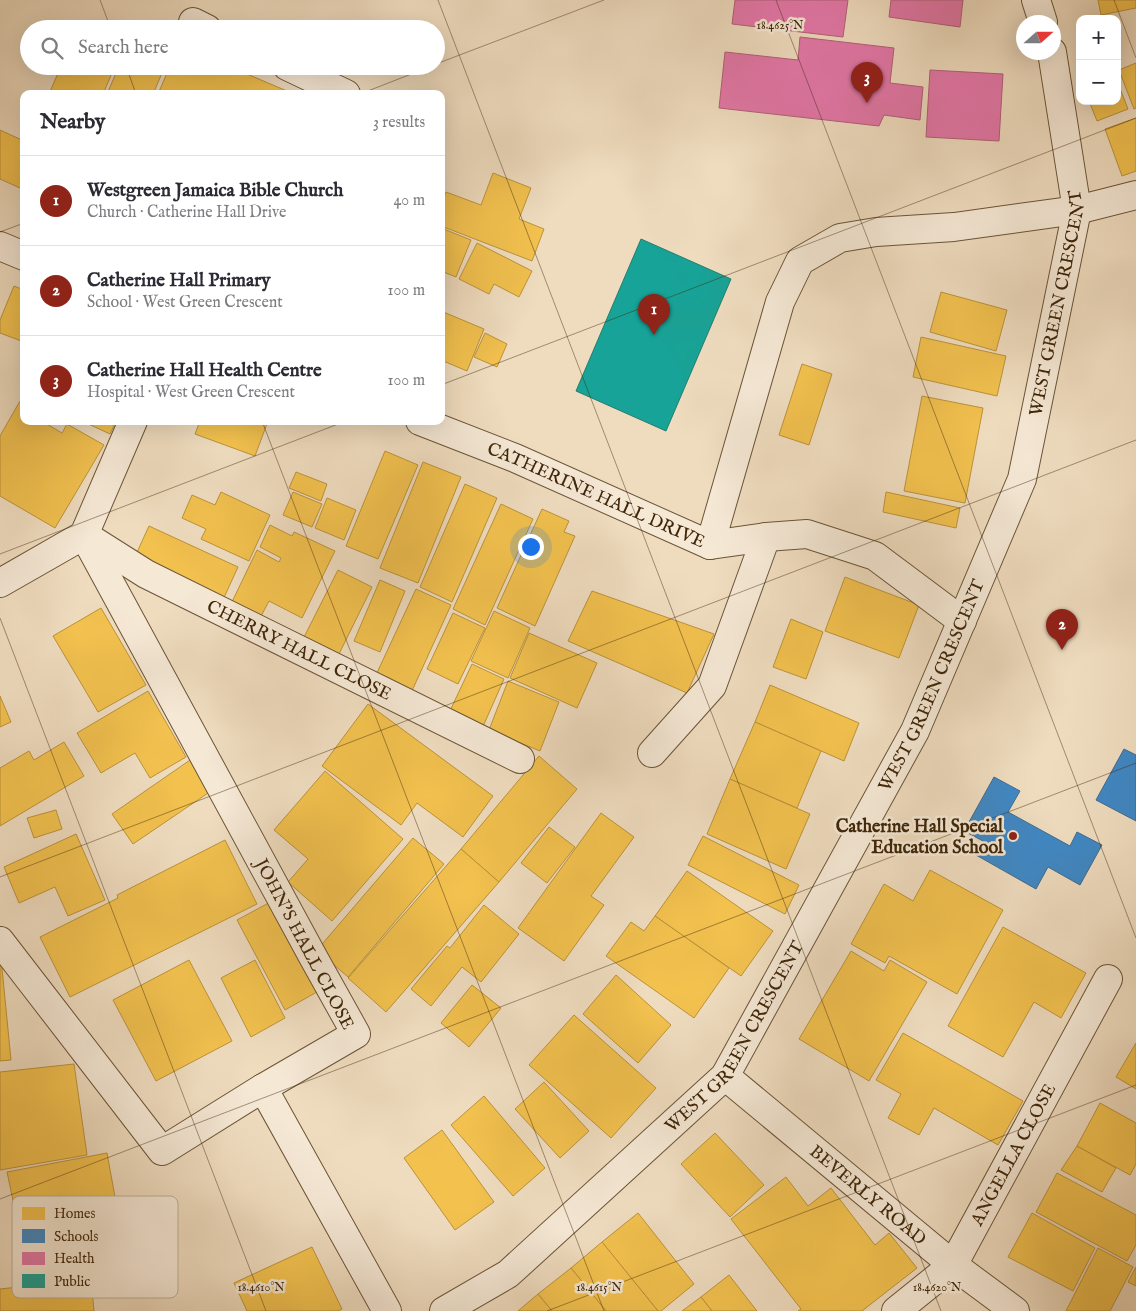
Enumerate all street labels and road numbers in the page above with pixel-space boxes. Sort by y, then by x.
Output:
street label: WEST GREEN CRESCENT [1025,188,1091,418]
street label: CATHERINE HALL DRIVE [483,438,708,554]
street label: WEST GREEN CRESCENT [874,576,991,796]
street label: CHERRY HALL CLOSE [202,596,395,707]
street label: JOHN'S HALL CLOSE [248,854,359,1034]
street label: WEST GREEN CRESCENT [661,938,810,1138]
street label: ANGELLA CLOSE [966,1080,1062,1231]
street label: BEVERLY ROAD [804,1141,930,1251]

